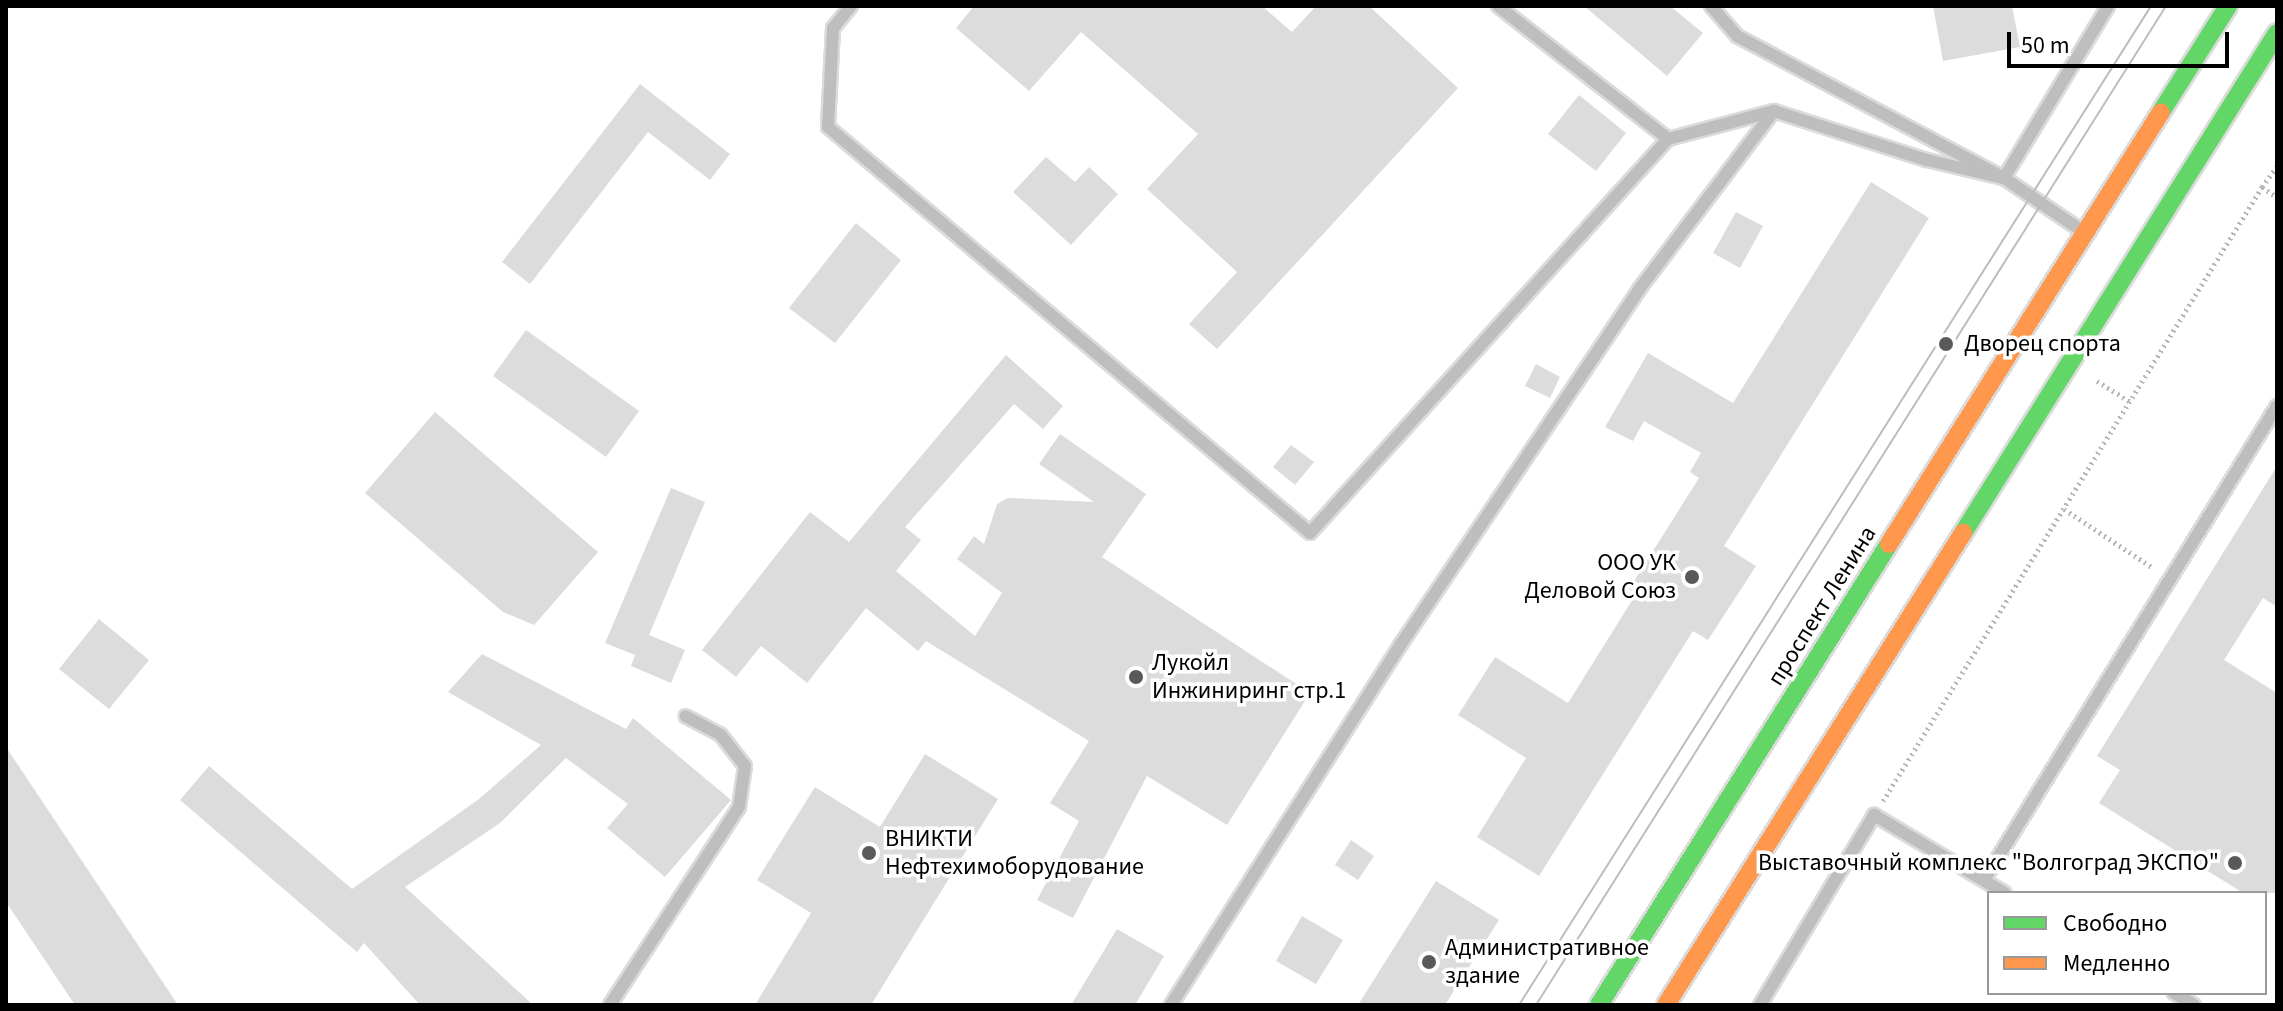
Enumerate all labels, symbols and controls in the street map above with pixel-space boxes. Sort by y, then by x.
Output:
scale bar [2011,16,2233,66]
text: 50 m [2021,28,2070,63]
place label: Дворец спорта [1964,330,2121,358]
marker: Дворец спорта [1935,333,1957,355]
street label: проспект Ленина [1761,521,1883,691]
place label: ООО УК Деловой Союз [1524,549,1676,605]
marker: ООО УК Деловой Союз [1683,568,1701,586]
place label: Лукойл Инжиниринг стр.1 [1152,649,1346,705]
marker: Лукойл Инжиниринг стр.1 [1127,668,1145,686]
place label: ВНИКТИ Нефтехимоборудование [885,825,1144,881]
marker: ВНИКТИ Нефтехимоборудование [860,844,878,862]
place label: Выставочный комплекс "Волгоград ЭКСПО" [1758,849,2219,877]
marker: Выставочный комплекс "Волгоград ЭКСПО" [2226,854,2244,872]
legend [1987,891,2267,995]
text: Свободно [2063,906,2167,941]
place label: Административное здание [1445,934,1649,990]
text: Медленно [2063,946,2170,981]
marker: Административное здание [1420,953,1438,971]

